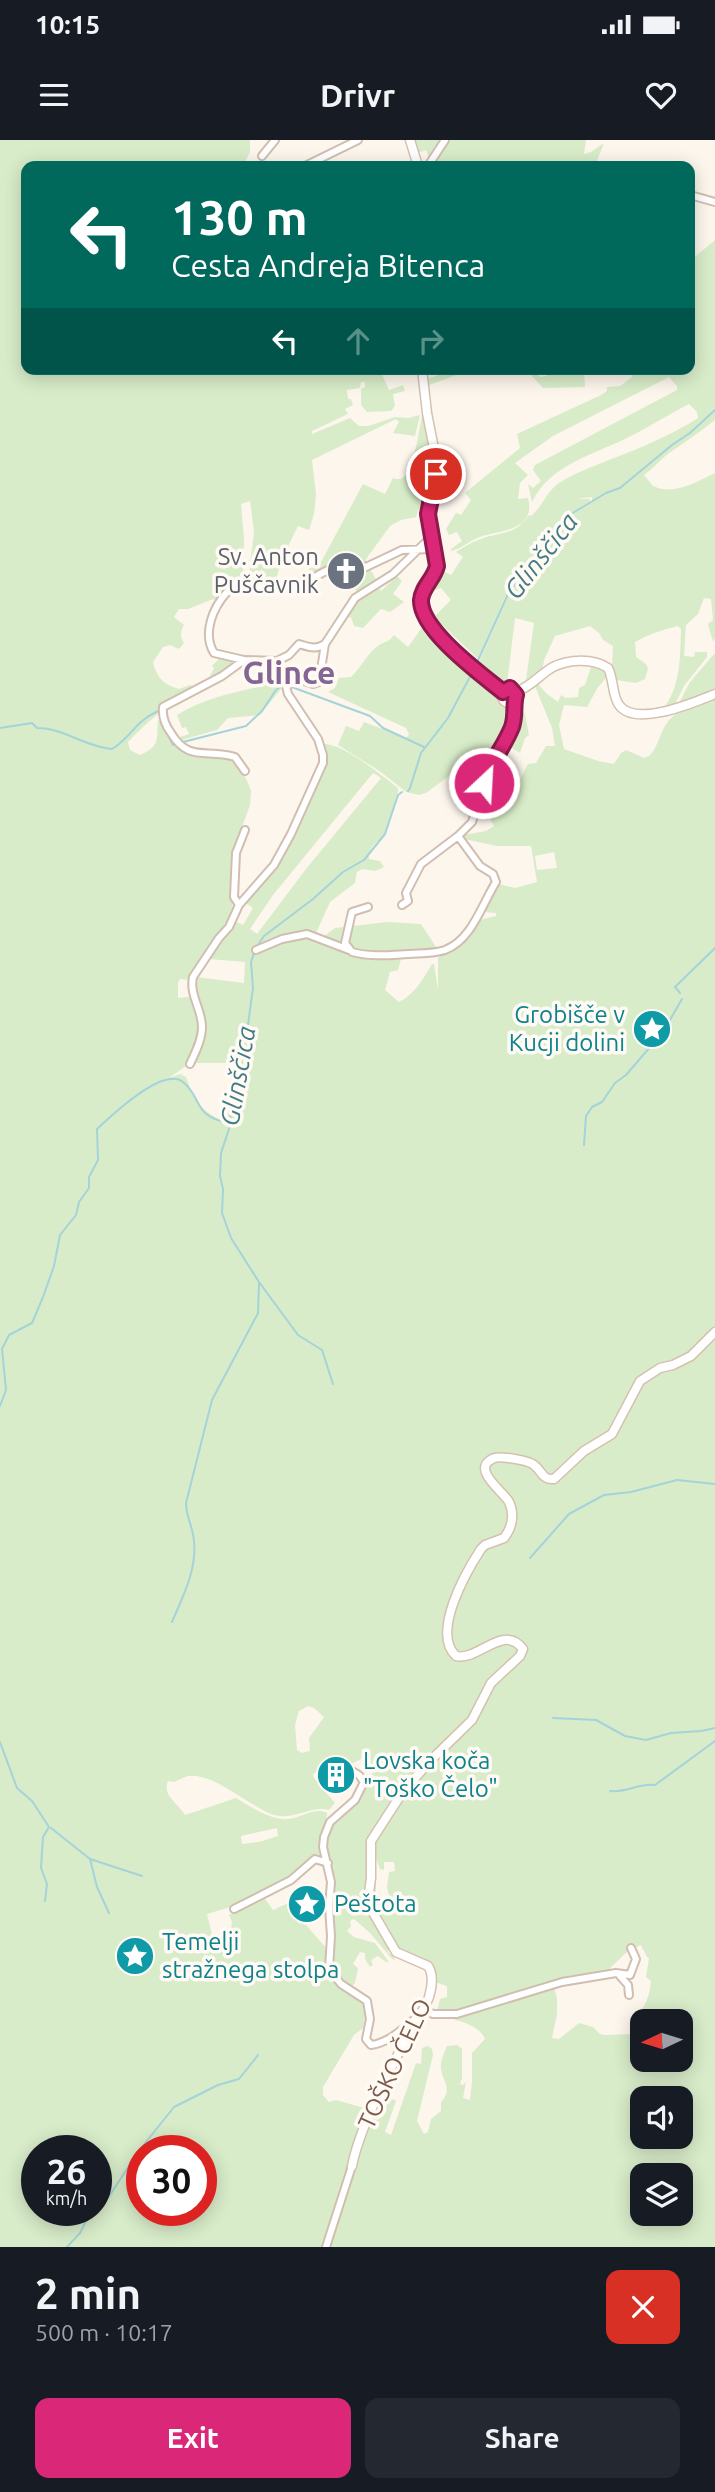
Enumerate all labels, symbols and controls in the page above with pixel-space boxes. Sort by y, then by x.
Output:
text: 10:15 [35,10,100,39]
icon: menu [35,76,73,114]
icon: heart [642,76,680,114]
text: Drivr [320,77,395,113]
icon: left [56,189,147,280]
text: 130 m [171,189,308,244]
text: Cesta Andreja Bitenca [171,247,485,283]
icon: left [266,322,304,360]
icon: ahead [339,322,377,360]
icon: right [412,322,450,360]
pin [406,444,466,504]
icon: arrive [417,455,455,493]
water label: Glinščica [498,507,583,604]
place label: Sv. Anton Puščavnik [214,543,319,598]
church icon: Sv. Anton Puščavnik [325,550,367,592]
district label: Glince [243,654,335,690]
position arrow [447,746,521,820]
place label: Grobišče v Kucji dolini [509,1001,625,1056]
place icon: Grobišče v Kucji dolini [631,1008,673,1050]
water label: Glinščica [214,1024,261,1128]
place label: Lovska koča "Toško Čelo" [363,1747,498,1802]
building icon: Lovska koča "Toško Čelo" [315,1754,357,1796]
place icon: Peštota [286,1883,328,1925]
place label: Peštota [334,1890,417,1917]
place label: Temelji stražnega stolpa [162,1928,339,1983]
place icon: Temelji stražnega stolpa [114,1935,156,1977]
street label: TOŠKO ČELO [352,1994,436,2133]
north arrow [630,2009,693,2072]
map controls [630,2009,693,2226]
button: sound [630,2086,693,2149]
speed limit sign: 30 [126,2135,217,2226]
text: 26 [47,2151,86,2191]
button: layers [630,2163,693,2226]
text: km/h [46,2188,87,2208]
text: 2 min [35,2270,141,2317]
button: close [606,2270,680,2344]
text: 500 m · 10:17 [35,2320,173,2345]
button: Exit [35,2398,351,2478]
button: Share [365,2398,680,2478]

